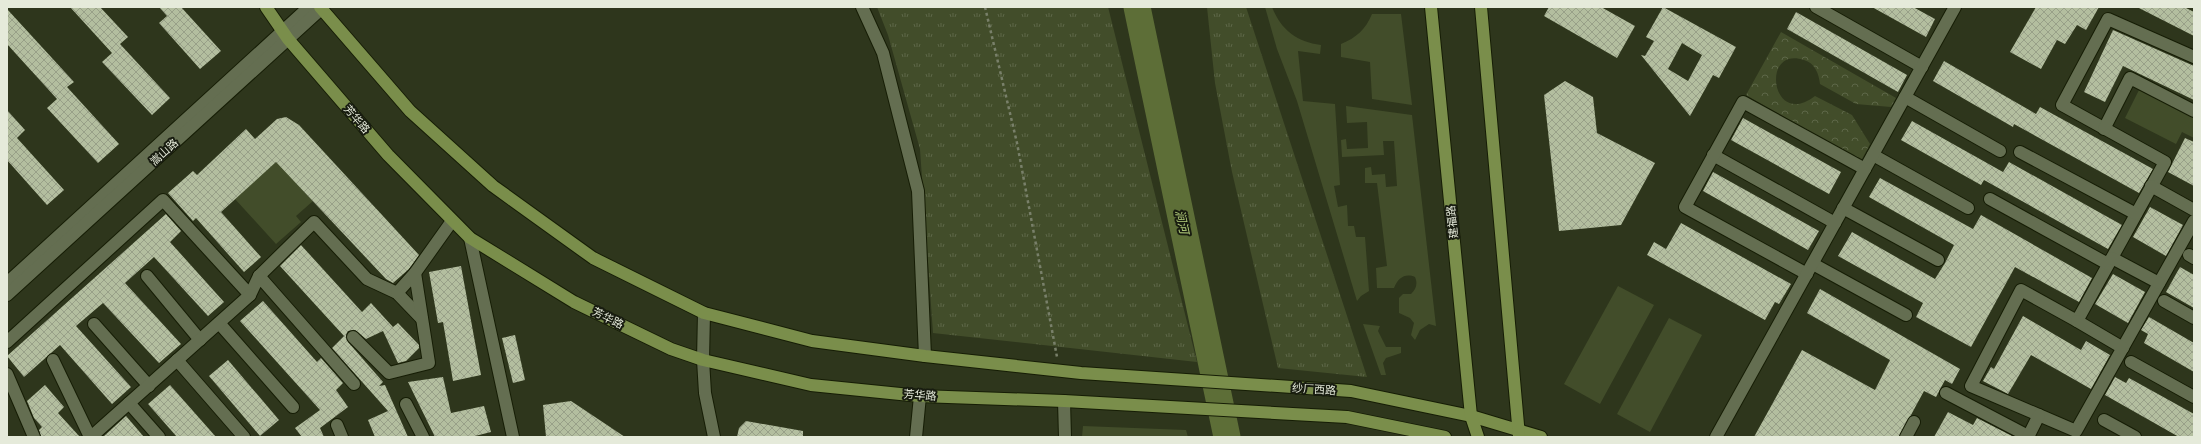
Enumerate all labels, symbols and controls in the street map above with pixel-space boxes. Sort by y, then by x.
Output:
street label: 芳华路 [341,103,372,136]
street label: 嵩山路 [148,137,181,168]
street label: 建福路 [1444,205,1461,239]
water label: 涧河 [1172,209,1192,237]
street label: 芳华路 [590,305,625,332]
street label: 纱厂西路 [1292,381,1336,398]
street label: 芳华路 [903,388,937,403]

